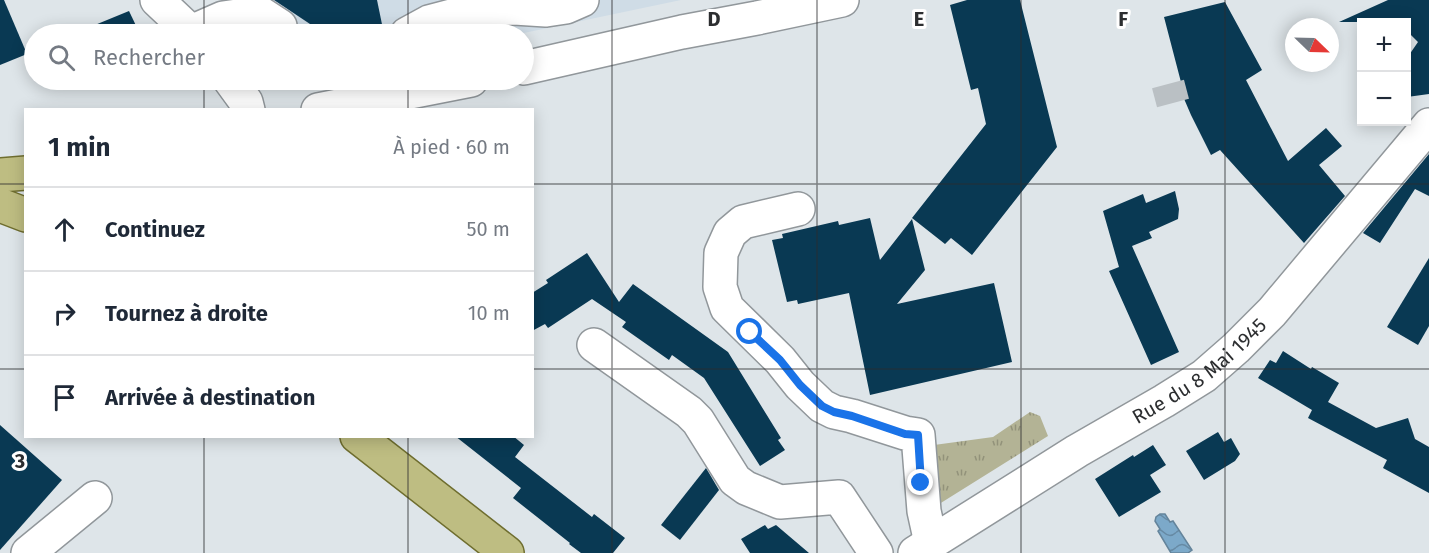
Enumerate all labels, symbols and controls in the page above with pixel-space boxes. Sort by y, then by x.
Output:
text: D [707,7,721,31]
text: E [914,7,924,31]
text: F [1118,7,1128,31]
north arrow [1285,18,1339,72]
map controls [1357,18,1411,126]
button: + [1357,18,1411,72]
search box [24,24,534,90]
icon: search [45,41,78,74]
text: Rechercher [93,44,205,71]
button: − [1357,72,1411,126]
text: 1 min [48,132,111,163]
text: À pied · 60 m [393,135,510,159]
icon: ahead [48,213,81,246]
text: Continuez [105,216,205,243]
text: 50 m [466,217,510,241]
icon: right [48,297,81,330]
text: Tournez à droite [105,300,268,327]
text: 10 m [468,301,510,325]
street label: Rue du 8 Mai 1945 [1128,313,1271,429]
route start [736,318,762,344]
icon: arrive [48,381,81,414]
text: Arrivée à destination [105,384,315,411]
text: 3 [14,449,25,473]
route end [907,469,933,495]

